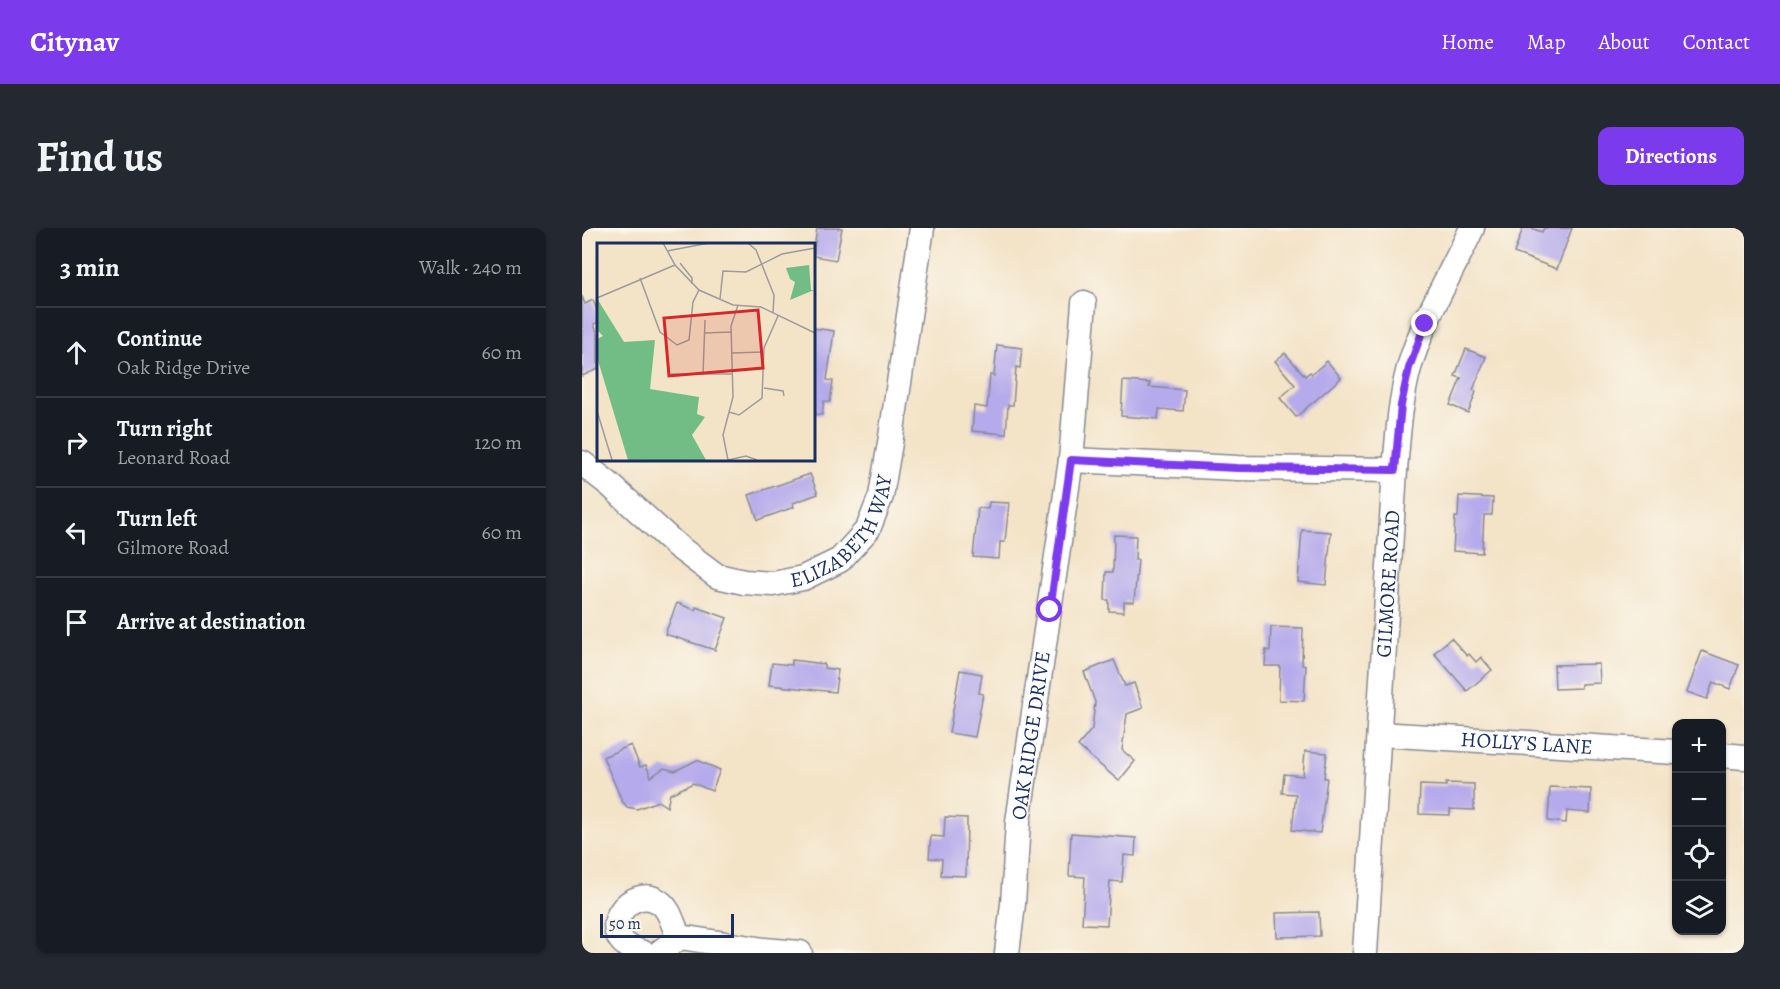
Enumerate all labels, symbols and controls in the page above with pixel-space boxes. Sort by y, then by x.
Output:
text: Citynav [30,23,119,61]
text: Home [1441,28,1494,56]
text: Map [1527,28,1565,56]
text: About [1598,28,1650,56]
text: Contact [1683,28,1750,56]
button: Directions [1598,127,1744,185]
text: Find us [36,128,163,185]
inset map [597,243,814,460]
text: 3 min [60,250,120,285]
text: Walk · 240 m [419,254,522,281]
route end [1411,310,1437,336]
text: Continue [117,324,202,354]
icon: ahead [60,336,93,369]
text: 60 m [482,339,522,366]
text: Oak Ridge Drive [117,354,250,381]
text: Turn right [117,414,213,444]
icon: right [60,426,93,459]
text: 120 m [474,429,522,456]
text: Leonard Road [117,444,230,471]
street label: ELIZABETH WAY [788,472,898,594]
text: Turn left [117,504,197,534]
street label: GILMORE ROAD [1369,509,1406,658]
icon: left [60,516,93,549]
text: 60 m [482,519,522,546]
text: Gilmore Road [117,534,229,561]
route start [1036,596,1062,622]
icon: arrive [60,606,93,639]
text: Arrive at destination [117,607,306,637]
street label: OAK RIDGE DRIVE [1004,649,1057,822]
map controls [1672,719,1726,935]
button: + [1672,719,1726,773]
street label: HOLLY'S LANE [1460,725,1594,761]
button: − [1672,773,1726,827]
button: locate [1672,827,1726,881]
button: layers [1672,881,1726,935]
scale bar [600,911,734,938]
text: 50 m [609,913,641,935]

